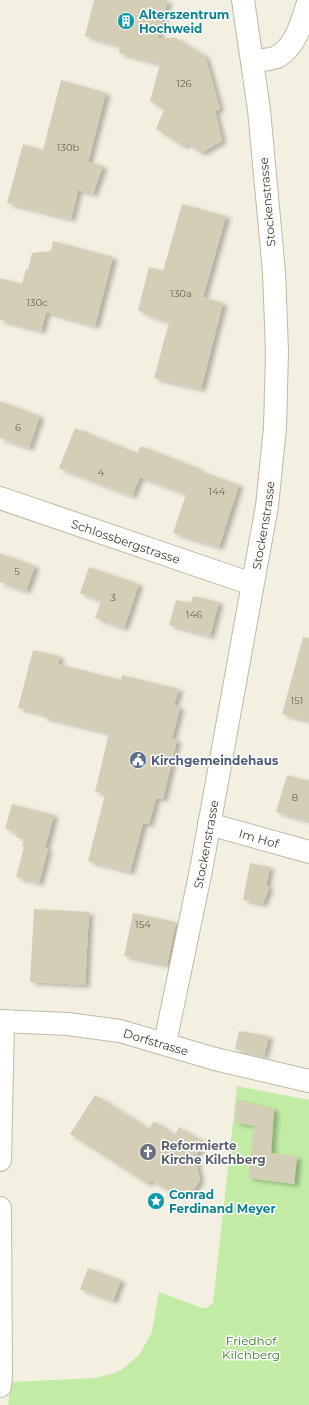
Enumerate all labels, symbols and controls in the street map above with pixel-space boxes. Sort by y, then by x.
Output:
place label: Alterszentrum Hochweid [138,7,229,36]
building icon: Alterszentrum Hochweid [116,11,136,31]
house number: 126 [176,77,192,90]
house number: 130b [57,141,80,154]
street label: Stockenstrasse [256,157,278,247]
house number: 130a [170,287,192,300]
house number: 130c [26,296,48,309]
house number: 6 [15,421,21,434]
house number: 4 [98,466,105,479]
street label: Stockenstrasse [248,480,277,571]
house number: 144 [209,485,226,498]
street label: Schlossbergstrasse [69,515,182,566]
house number: 5 [14,565,20,578]
house number: 3 [110,591,116,604]
house number: 146 [186,608,202,621]
house number: 151 [291,694,303,707]
public building icon: Kirchgemeindehaus [128,750,148,770]
place label: Kirchgemeindehaus [151,753,279,768]
house number: 8 [292,791,298,804]
street label: Stockenstrasse [190,799,221,890]
street label: Im Hof [237,825,282,851]
house number: 154 [135,918,151,931]
street label: Dorfstrasse [121,1025,190,1058]
place label: Reformierte Kirche Kilchberg [161,1138,266,1167]
church icon: Reformierte Kirche Kilchberg [138,1142,158,1162]
place label: Conrad Ferdinand Meyer [169,1187,276,1216]
place icon: Conrad Ferdinand Meyer [146,1191,166,1211]
park label: Friedhof Kilchberg [222,1333,280,1362]

